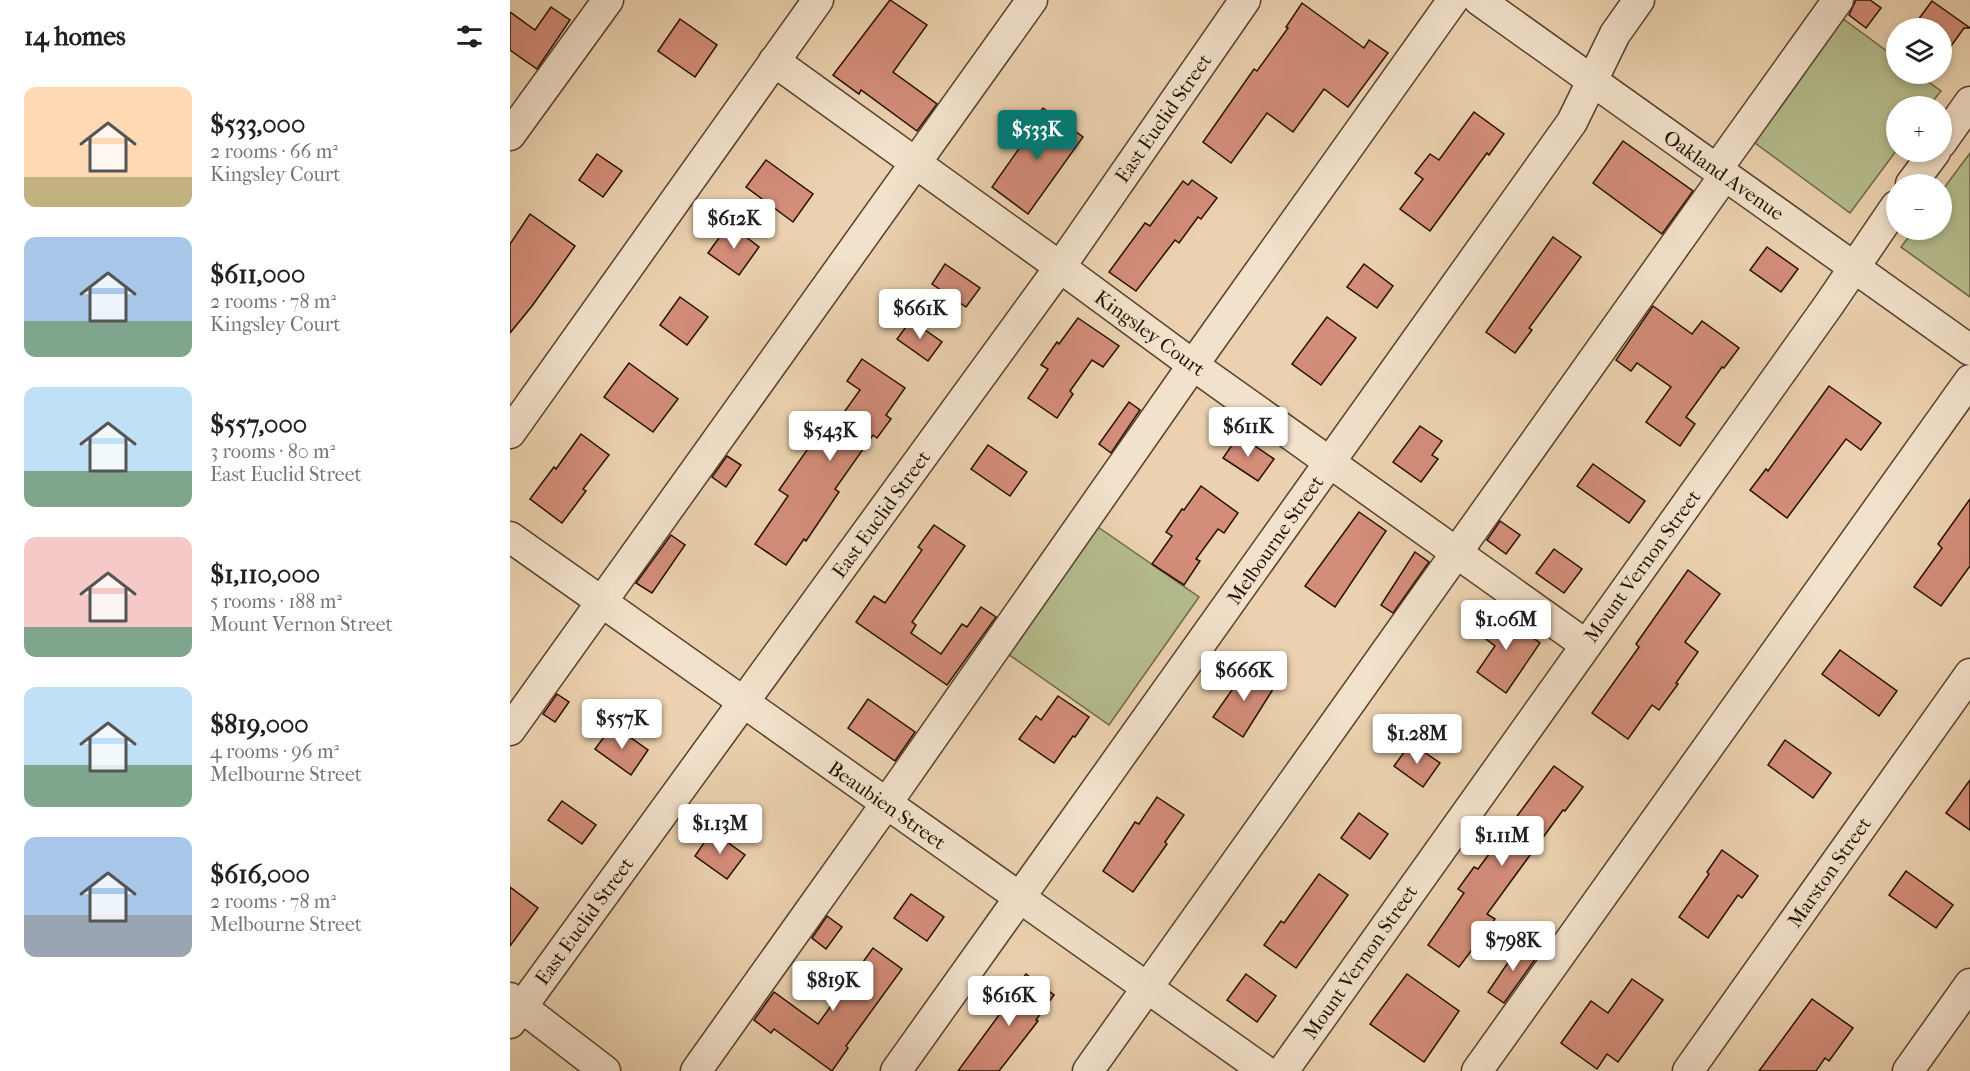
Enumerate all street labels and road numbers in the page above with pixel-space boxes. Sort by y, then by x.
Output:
street label: East Euclid Street [1110,50,1216,187]
street label: Oakland Avenue [1659,125,1788,225]
street label: Kingsley Court [1090,286,1209,381]
street label: East Euclid Street [828,446,935,582]
street label: Melbourne Street [1222,471,1328,609]
street label: Mount Vernon Street [1579,486,1705,647]
street label: Beaubien Street [824,756,950,854]
street label: Marston Street [1783,813,1876,932]
street label: East Euclid Street [531,853,638,989]
street label: Mount Vernon Street [1299,881,1422,1044]

